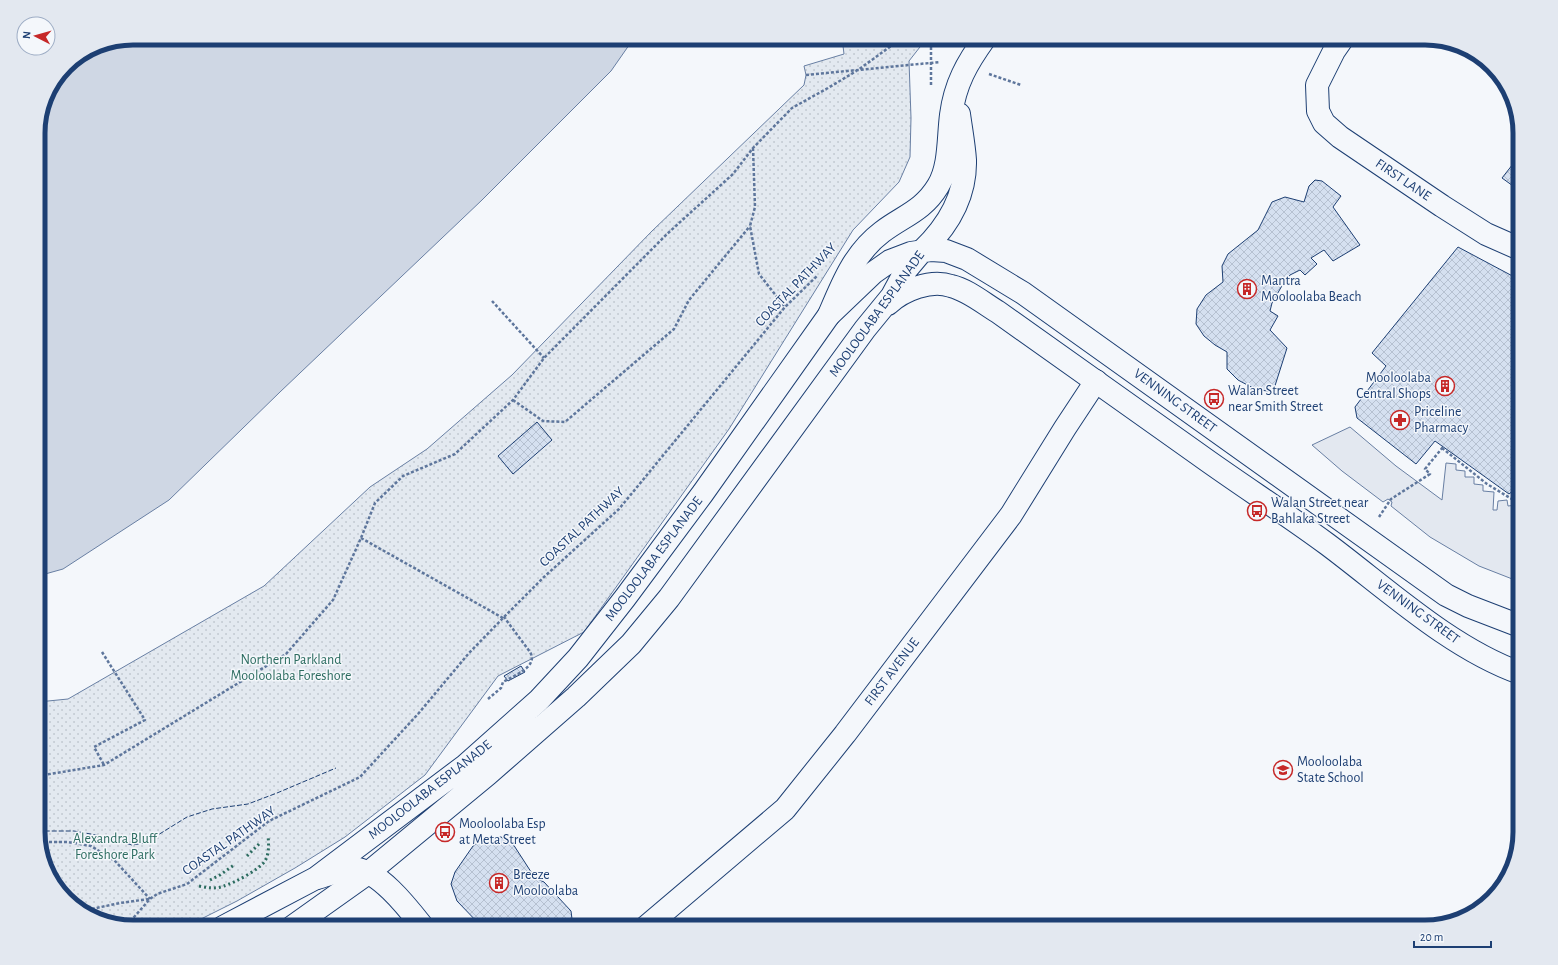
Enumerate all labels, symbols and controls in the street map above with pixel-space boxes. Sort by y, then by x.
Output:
north arrow [16,16,56,56]
text: N [21,31,32,39]
street label: FIRST LANE [1373,156,1433,204]
street label: COASTAL PATHWAY [753,240,840,329]
street label: MOOLOOLABA ESPLANADE [827,248,927,380]
place label: Mantra Mooloolaba Beach [1261,274,1362,304]
building icon: Mantra Mooloolaba Beach [1236,278,1258,300]
street label: VENNING STREET [1131,366,1219,436]
place label: Mooloolaba Central Shops [1356,371,1432,401]
building icon: Mooloolaba Central Shops [1434,375,1456,397]
place label: Walan Street near Smith Street [1228,384,1323,414]
bus stop icon: Walan Street near Smith Street [1203,388,1225,410]
place label: Priceline Pharmacy [1414,405,1468,435]
pharmacy icon: Priceline Pharmacy [1389,409,1411,431]
street label: COASTAL PATHWAY [537,484,627,570]
street label: MOOLOOLABA ESPLANADE [603,494,705,624]
place label: Walan Street near Bahlaka Street [1271,496,1369,526]
bus stop icon: Walan Street near Bahlaka Street [1246,500,1268,522]
street label: VENNING STREET [1374,577,1462,647]
street label: FIRST AVENUE [862,635,922,708]
park label: Northern Parkland Mooloolaba Foreshore [230,653,352,683]
street label: MOOLOOLABA ESPLANADE [366,738,494,842]
place label: Mooloolaba State School [1297,755,1364,785]
school or university icon: Mooloolaba State School [1272,759,1294,781]
street label: COASTAL PATHWAY [180,803,279,878]
place label: Mooloolaba Esp at Meta Street [459,817,546,847]
bus stop icon: Mooloolaba Esp at Meta Street [434,821,456,843]
park label: Alexandra Bluff Foreshore Park [73,832,158,862]
place label: Breeze Mooloolaba [513,868,579,898]
building icon: Breeze Mooloolaba [488,872,510,894]
scale bar [1414,923,1491,949]
text: 20 m [1420,931,1443,943]

